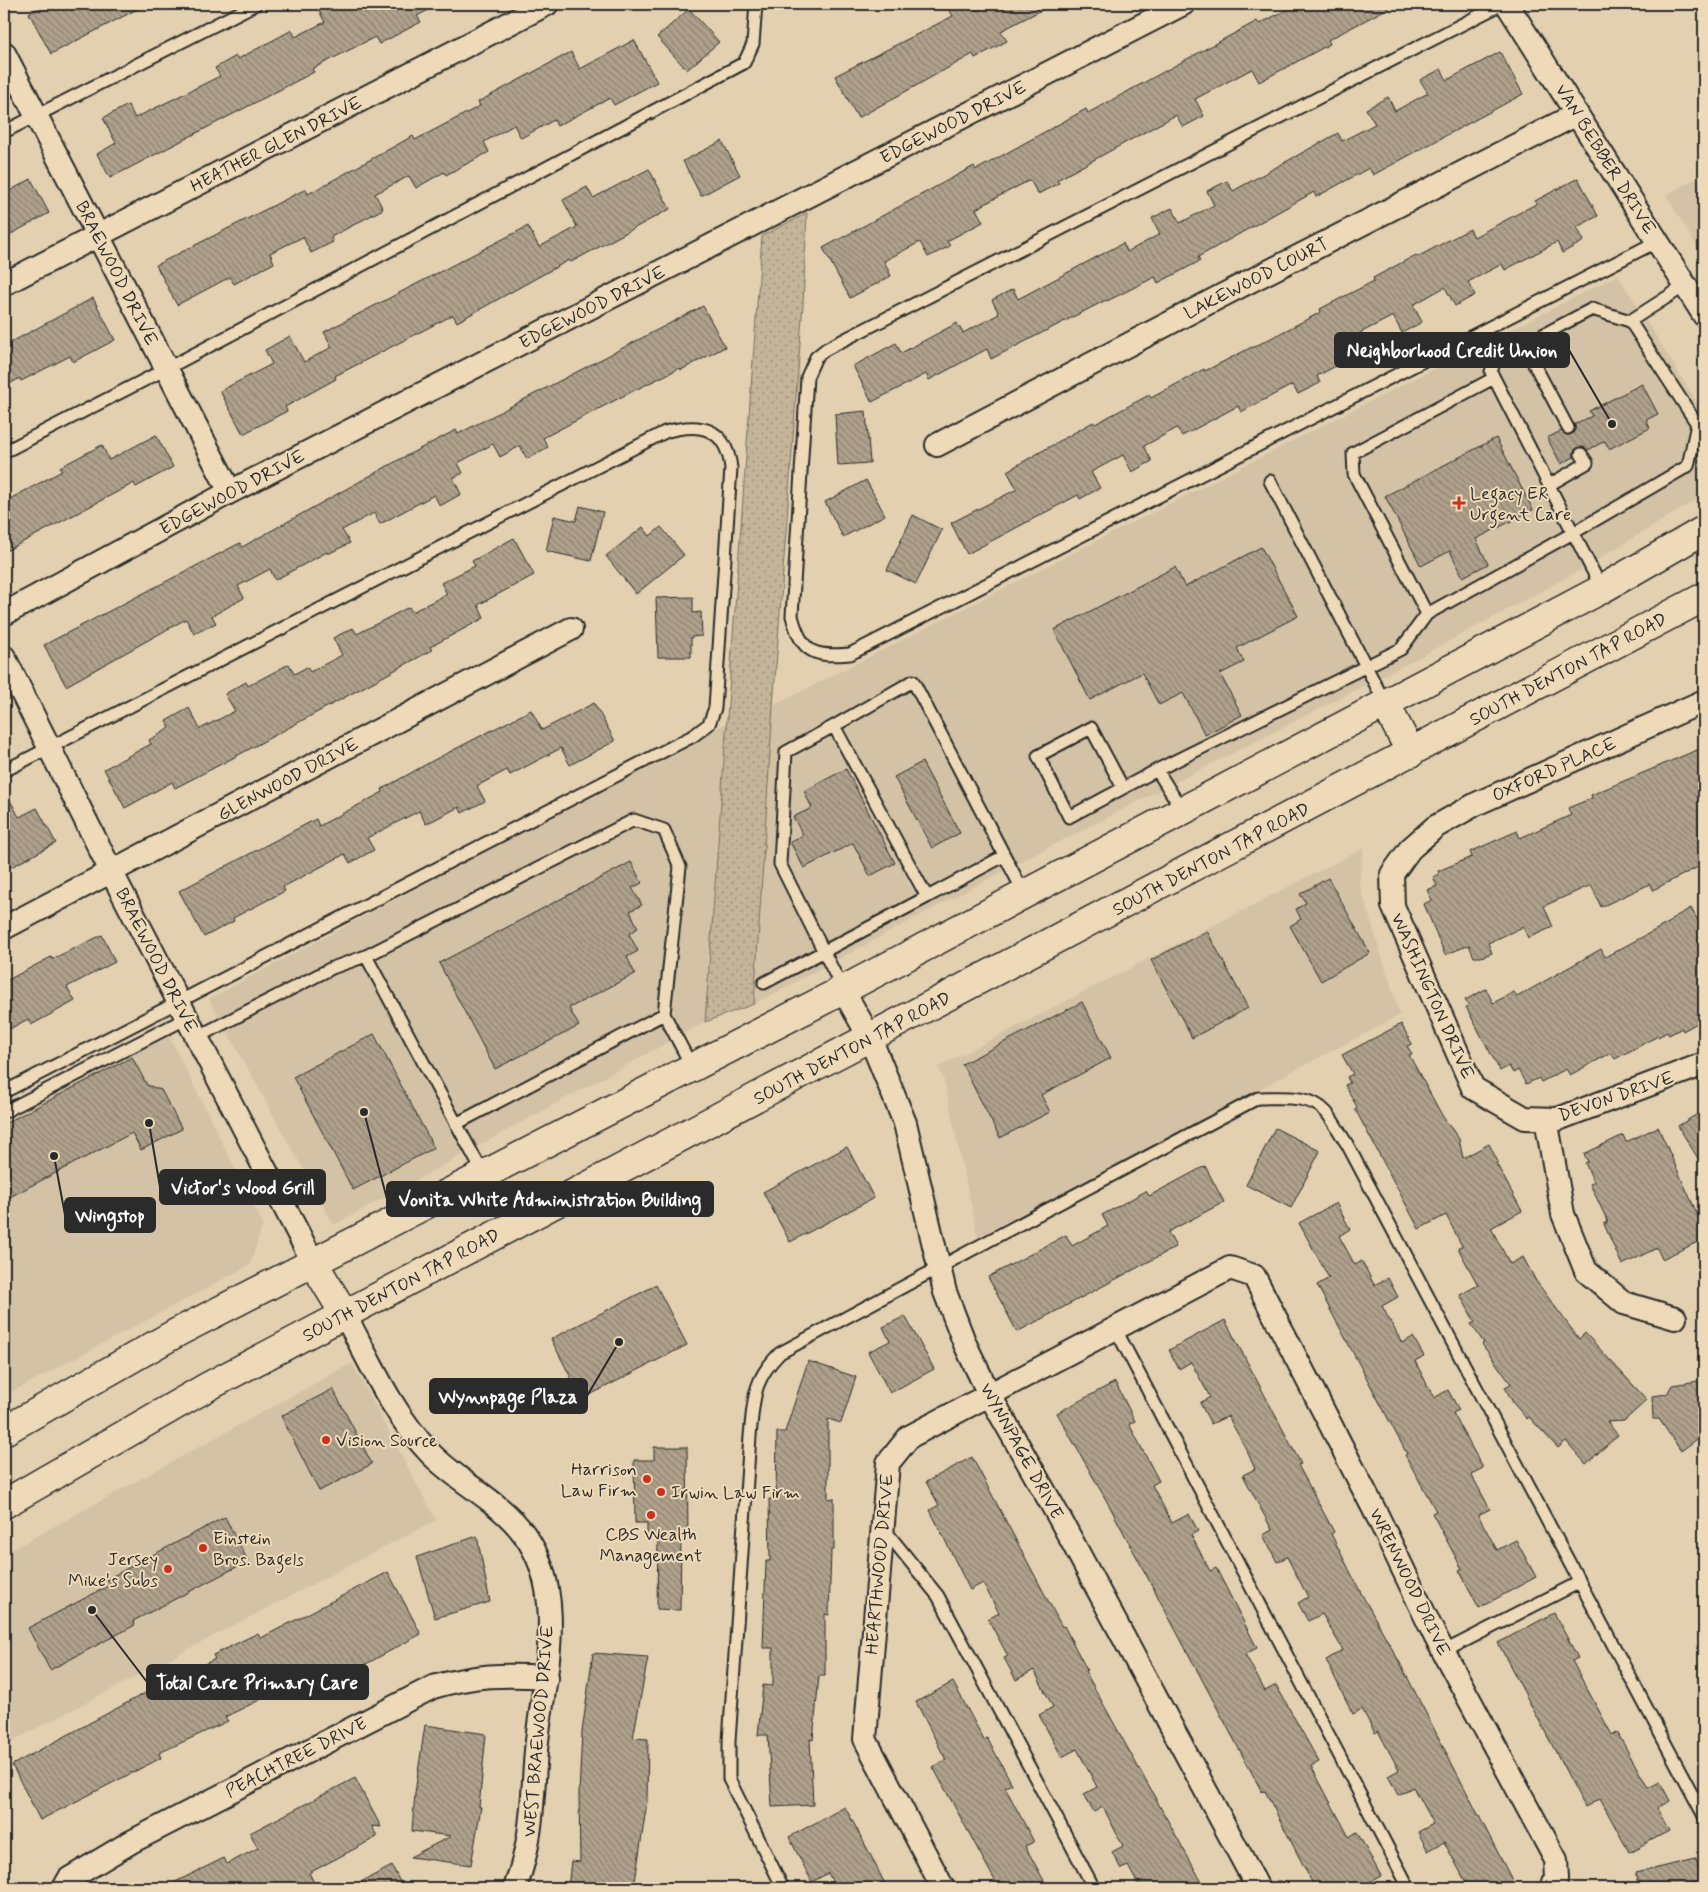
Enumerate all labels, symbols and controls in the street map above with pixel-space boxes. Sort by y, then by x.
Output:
street label: EDGEWOOD DRIVE [876,76,1031,170]
street label: VAN BEBBER DRIVE [1549,80,1661,239]
street label: HEATHER GLEN DRIVE [187,91,367,199]
street label: BRAEWOOD DRIVE [69,197,163,350]
street label: LAKEWOOD COURT [1180,232,1333,326]
street label: EDGEWOOD DRIVE [515,261,670,355]
callout: Neighborhood Credit Union [1335,333,1569,367]
text: Neighborhood Credit Union [1347,339,1558,365]
street label: EDGEWOOD DRIVE [156,444,309,541]
place label: Legacy ER Urgent Care [1470,482,1571,529]
marker: Legacy ER Urgent Care [1452,496,1466,510]
street label: SOUTH DENTON TAP ROAD [1465,608,1671,732]
street label: GLENWOOD DRIVE [214,732,363,827]
street label: OXFORD PLACE [1489,732,1620,808]
street label: SOUTH DENTON TAP ROAD [1108,798,1314,922]
street label: BRAEWOOD DRIVE [109,884,203,1037]
street label: WASHINGTON DRIVE [1385,910,1480,1083]
street label: SOUTH DENTON TAP ROAD [749,987,955,1111]
street label: DEVON DRIVE [1555,1066,1678,1128]
callout: Victor's Wood Grill [160,1170,325,1204]
text: Victor's Wood Grill [171,1176,315,1201]
callout: Vonita White Administration Building [387,1182,713,1216]
text: Vonita White Administration Building [399,1188,702,1216]
callout: Wingstop [65,1198,155,1232]
text: Wingstop [74,1204,145,1232]
street label: SOUTH DENTON TAP ROAD [298,1224,504,1348]
callout: Wynnpage Plaza [430,1379,587,1413]
street label: WYNNPAGE DRIVE [974,1379,1069,1524]
text: Wynnpage Plaza [437,1385,578,1413]
place label: Vision Source [336,1429,437,1453]
marker: Vision Source [320,1434,332,1446]
place label: Harrison Law Firm [561,1458,637,1503]
street label: HEARTHWOOD DRIVE [860,1472,900,1656]
marker: Harrison Law Firm [641,1473,653,1485]
place label: Irwin Law Firm [671,1481,800,1505]
marker: Irwin Law Firm [655,1486,667,1498]
street label: WRENWOOD DRIVE [1363,1505,1455,1660]
marker: CBS Wealth Management [645,1509,657,1521]
place label: CBS Wealth Management [600,1523,702,1569]
place label: Einstein Bros. Bagels [213,1527,304,1574]
marker: Einstein Bros. Bagels [197,1542,209,1554]
place label: Jersey Mike's Subs [68,1548,158,1593]
marker: Jersey Mike's Subs [162,1563,174,1575]
street label: WEST BRAEWOOD DRIVE [518,1624,560,1838]
callout: Total Care Primary Care [147,1665,368,1699]
text: Total Care Primary Care [156,1671,358,1697]
street label: PEACHTREE DRIVE [222,1712,371,1804]

